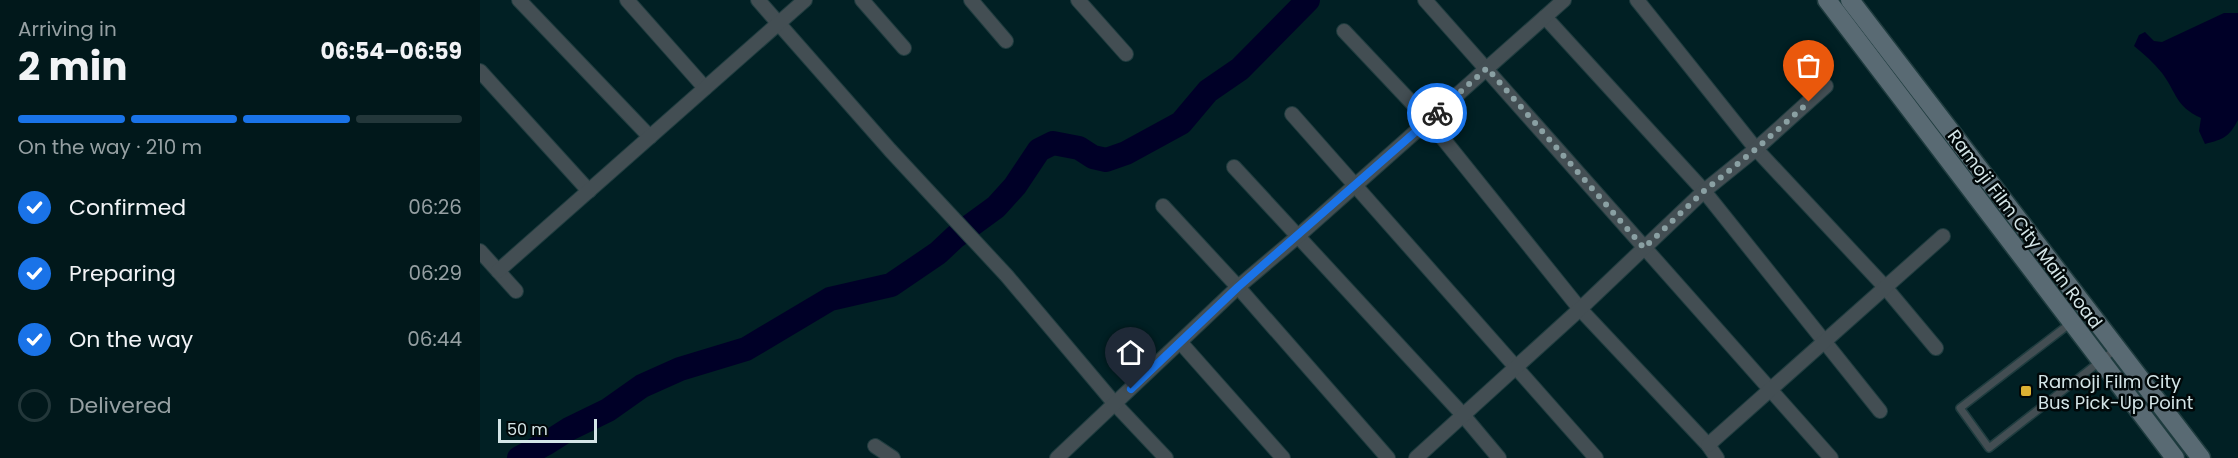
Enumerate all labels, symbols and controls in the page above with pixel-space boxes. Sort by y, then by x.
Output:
text: Arriving in [18,15,117,43]
text: 06:54–06:59 [320,36,462,67]
text: 2 min [18,39,128,94]
pin [1783,40,1834,102]
icon: bag [1792,49,1825,82]
courier [1407,83,1467,143]
icon: bike [1421,97,1454,130]
street label: Ramoji Film City Main Road [1942,124,2108,334]
text: On the way · 210 m [18,133,202,161]
icon: check [18,191,51,224]
text: Confirmed [69,192,186,223]
text: 06:26 [408,193,462,221]
icon: check [18,257,51,290]
text: Preparing [69,258,176,289]
text: 06:29 [408,259,462,287]
icon: check [18,323,51,356]
text: On the way [69,324,193,355]
text: 06:44 [407,325,462,353]
pin [1105,327,1156,389]
icon: home [1114,336,1147,369]
place label: Ramoji Film City Bus Pick-Up Point [2038,369,2193,415]
marker: Ramoji Film City Bus Pick-Up Point [2019,384,2033,398]
text: Delivered [69,390,172,421]
scale bar [498,416,597,444]
text: 50 m [507,418,548,441]

